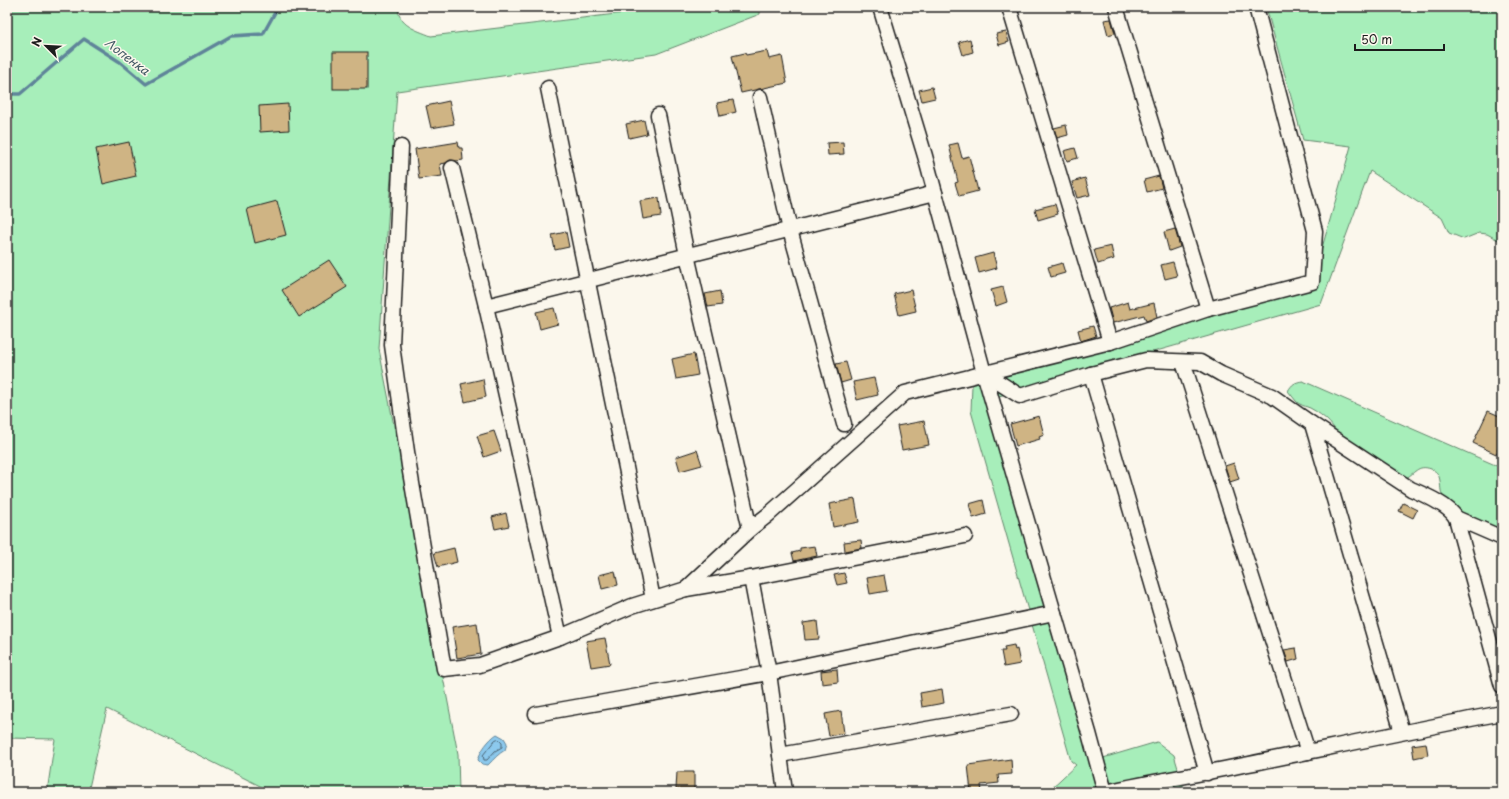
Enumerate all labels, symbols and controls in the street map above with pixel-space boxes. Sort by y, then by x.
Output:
north arrow [26,26,66,66]
scale bar [1355,26,1444,52]
text: 50 m [1361,30,1392,48]
water label: Лопенка [101,33,154,79]
text: N [27,34,46,49]

